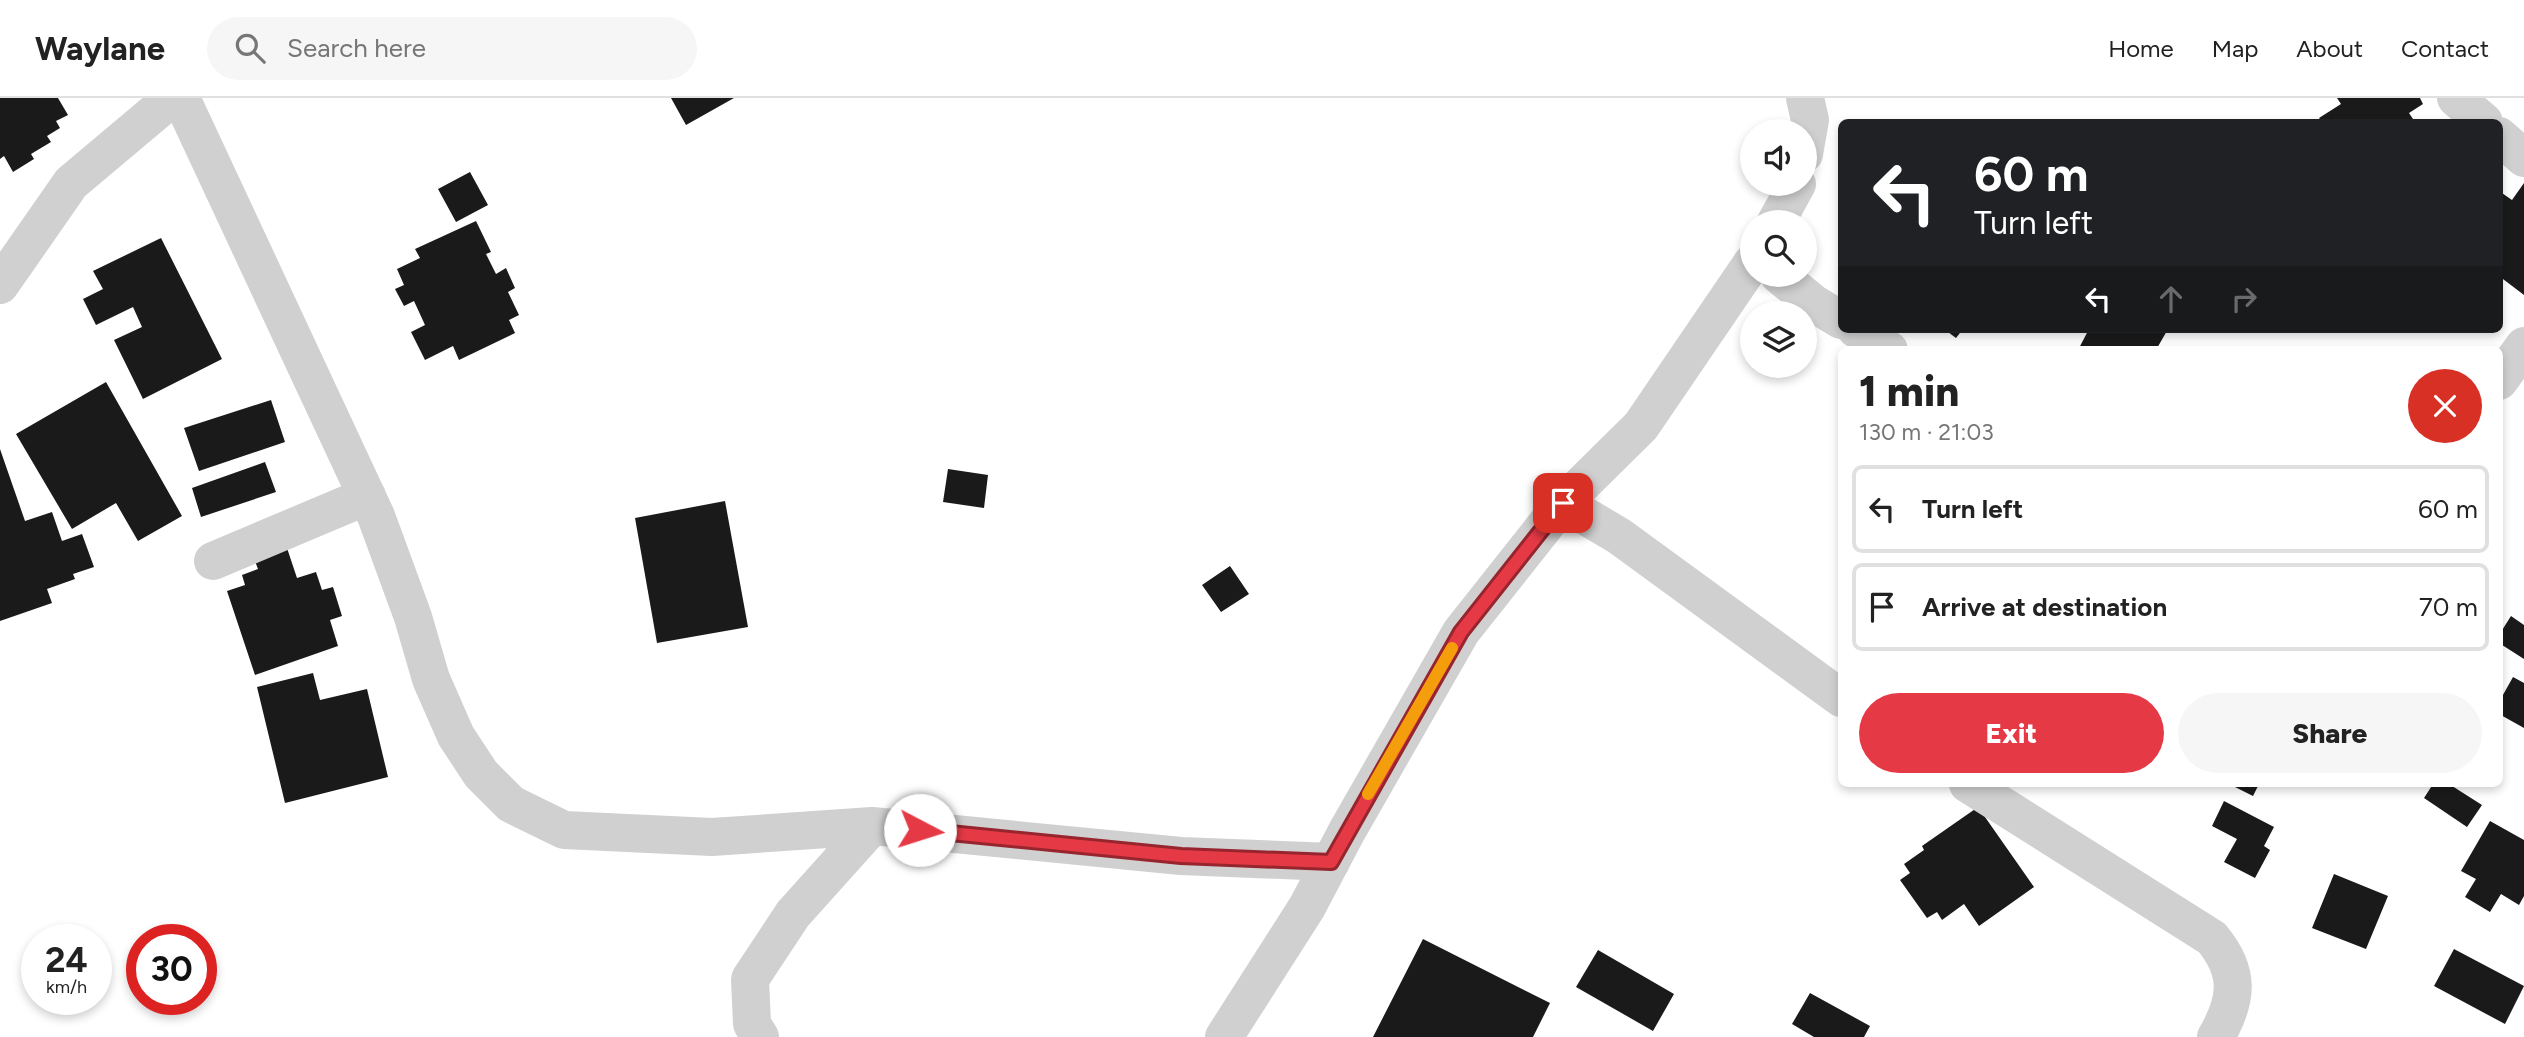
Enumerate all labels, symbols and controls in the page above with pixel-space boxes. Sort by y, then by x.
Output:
search box [207,17,697,80]
text: Waylane [35,29,165,68]
icon: search [231,29,269,67]
text: Search here [287,32,426,64]
text: Home [2108,34,2174,63]
text: Map [2212,34,2258,63]
text: About [2296,34,2363,63]
text: Contact [2401,34,2489,63]
map controls [1740,119,1817,378]
button: sound [1740,119,1817,196]
text: 60 m [1974,144,2089,203]
icon: left [1859,147,1950,238]
text: Turn left [1974,204,2093,242]
button: search [1740,210,1817,287]
icon: left [2079,280,2117,318]
icon: ahead [2152,280,2190,318]
icon: right [2225,280,2263,318]
button: layers [1740,301,1817,378]
text: 1 min [1859,366,1959,417]
button: close [2408,369,2482,443]
text: 130 m · 21:03 [1859,418,1994,446]
pin [1533,473,1593,533]
icon: arrive [1544,484,1582,522]
icon: left [1863,490,1901,528]
text: Turn left [1922,493,2023,525]
text: 60 m [2418,493,2478,525]
icon: arrive [1863,588,1901,626]
text: Arrive at destination [1922,591,2167,623]
text: 70 m [2419,591,2478,623]
button: Exit [1859,693,2164,773]
button: Share [2178,693,2482,773]
position arrow [883,793,957,867]
speed limit sign: 30 [126,924,217,1015]
text: 24 [45,939,88,981]
text: km/h [46,976,87,998]

